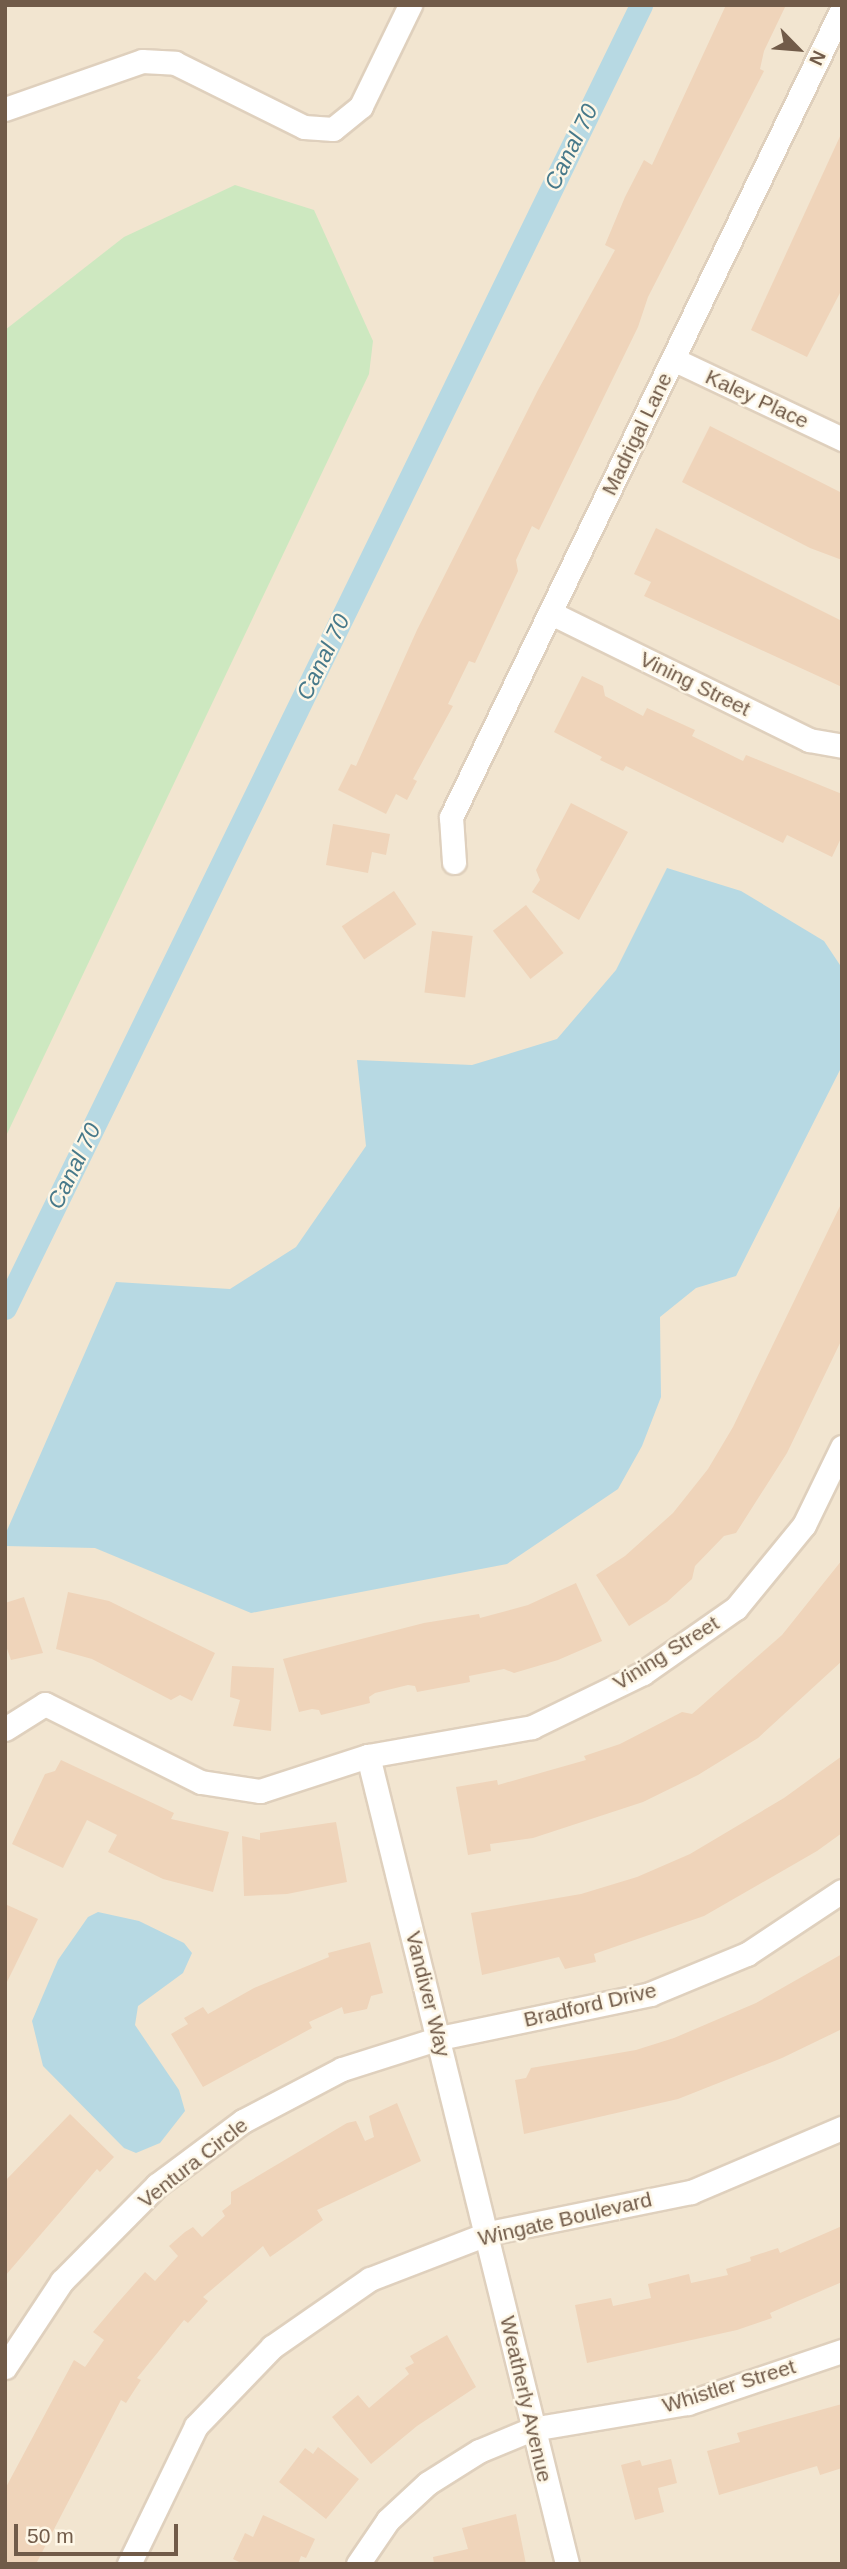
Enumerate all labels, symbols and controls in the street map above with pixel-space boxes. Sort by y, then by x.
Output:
north arrow [763,14,833,84]
text: N [805,47,830,69]
water label: Canal 70 [538,100,604,194]
street label: Kaley Place [701,364,813,434]
street label: Madrigal Lane [597,369,677,499]
water label: Canal 70 [290,610,356,704]
street label: Vining Street [636,646,754,722]
water label: Canal 70 [41,1119,107,1213]
street label: Vining Street [609,1611,723,1695]
street label: Vandiver Way [400,1929,456,2059]
street label: Bradford Drive [521,1977,659,2033]
street label: Ventura Circle [133,2112,253,2214]
street label: Wingate Boulevard [476,2187,654,2251]
street label: Weatherly Avenue [495,2313,557,2485]
street label: Whistler Street [659,2354,799,2418]
scale bar [18,2510,182,2554]
text: 50 m [27,2524,74,2547]

